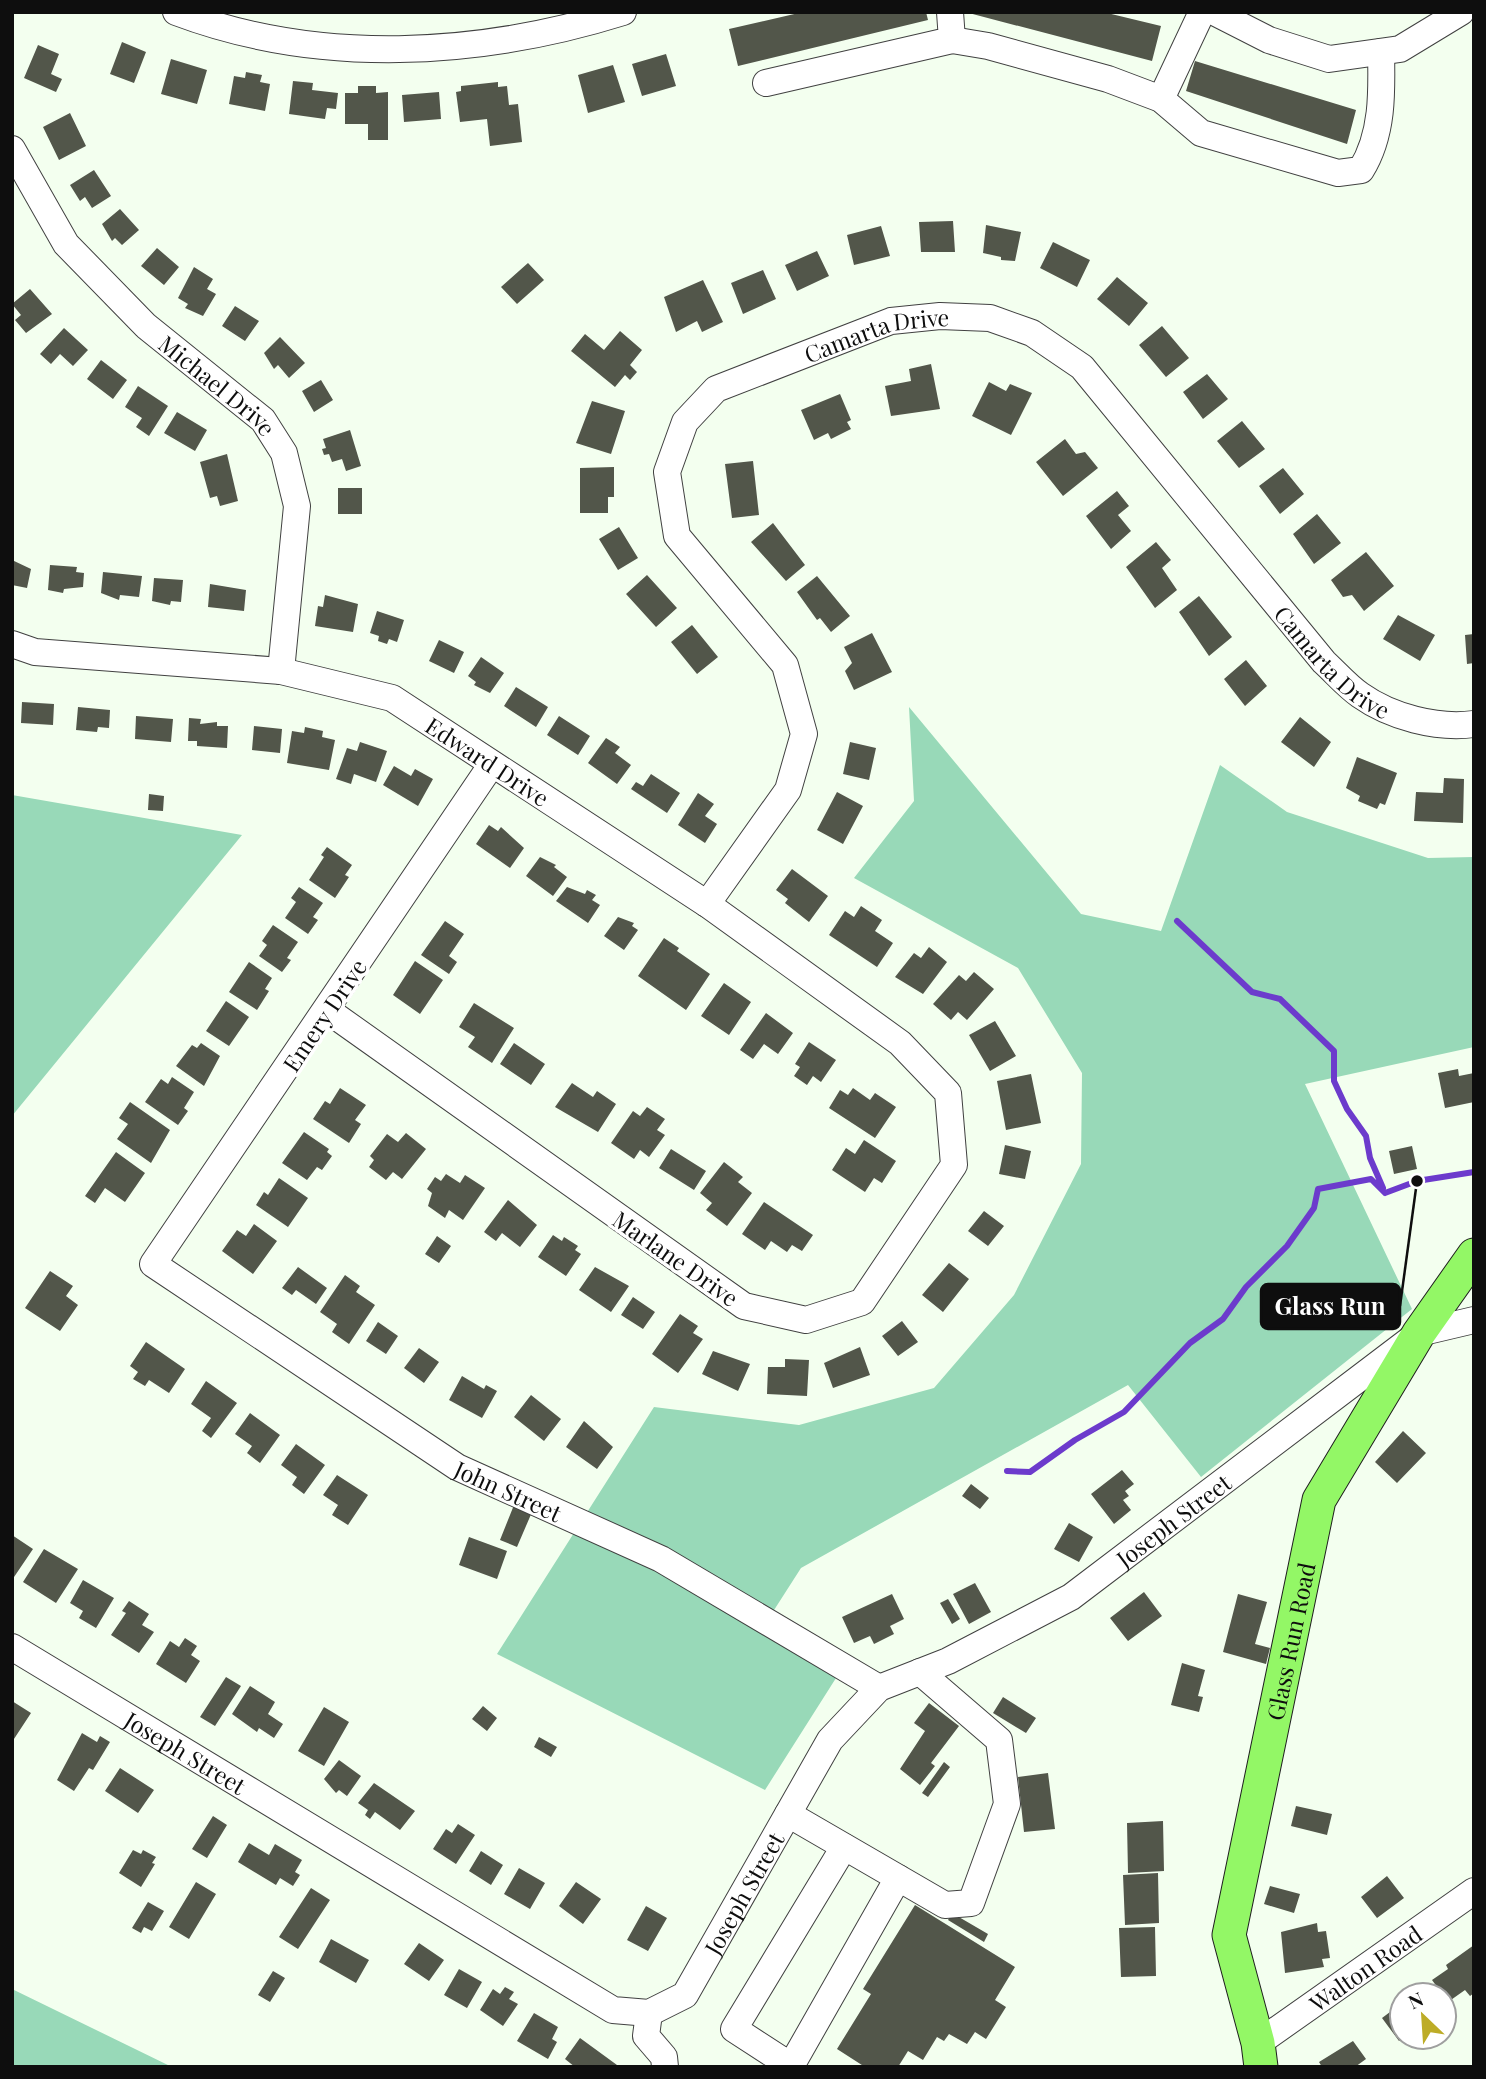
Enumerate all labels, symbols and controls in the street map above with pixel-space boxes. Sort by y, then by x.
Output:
street label: Camarta Drive [799,300,950,369]
street label: Michael Drive [153,327,284,441]
street label: Camarta Drive [1268,599,1395,725]
street label: Edward Drive [420,709,556,813]
street label: Emery Drive [275,953,373,1077]
street label: Marlane Drive [607,1203,745,1313]
callout: Glass Run [1261,1284,1400,1329]
text: Glass Run [1274,1289,1386,1321]
street label: John Street [449,1452,568,1528]
street label: Joseph Street [1109,1466,1237,1574]
street label: Glass Run Road [1258,1560,1321,1723]
street label: Joseph Street [119,1703,253,1801]
street label: Joseph Street [695,1825,791,1961]
street label: Walton Road [1302,1917,1427,2018]
north arrow [1388,1981,1458,2051]
text: N [1404,1985,1427,2014]

